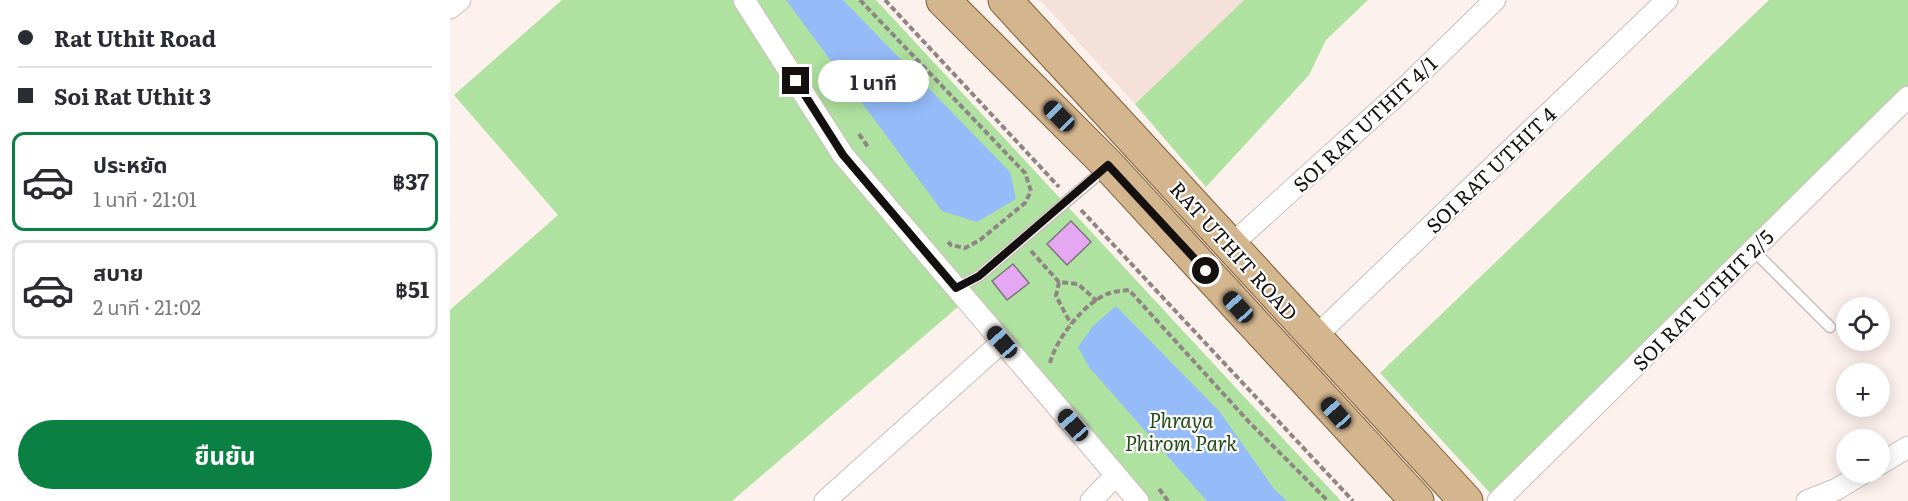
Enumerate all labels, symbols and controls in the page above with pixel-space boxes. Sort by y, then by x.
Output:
text: Rat Uthit Road [54,21,216,54]
street label: SOI RAT UTHIT 4/1 [1285,48,1443,198]
callout: 1 นาที [817,60,928,102]
text: 1 นาที [850,66,897,96]
route end [782,67,809,94]
text: Soi Rat Uthit 3 [54,79,211,112]
car [1040,97,1078,135]
street label: SOI RAT UTHIT 4 [1418,99,1562,239]
text: ประหยัด [93,147,168,180]
icon: car [21,155,75,209]
text: ฿37 [392,164,429,197]
street label: RAT UTHIT ROAD [1164,174,1306,326]
text: 1 นาที · 21:01 [93,183,197,213]
street label: SOI RAT UTHIT 2/5 [1625,222,1779,376]
text: สบาย [93,255,143,288]
route start [1192,257,1219,284]
icon: car [21,263,75,317]
text: ฿51 [395,272,429,305]
car [1219,288,1257,326]
text: 2 นาที · 21:02 [93,291,201,321]
map controls [1836,297,1890,483]
button: locate [1836,297,1890,351]
car [983,323,1021,361]
button: + [1836,363,1890,417]
car [1317,394,1355,432]
park label: Phraya Phirom Park [1125,404,1237,457]
car [1054,406,1092,444]
button: ยืนยัน [18,420,432,489]
button: − [1836,429,1890,483]

